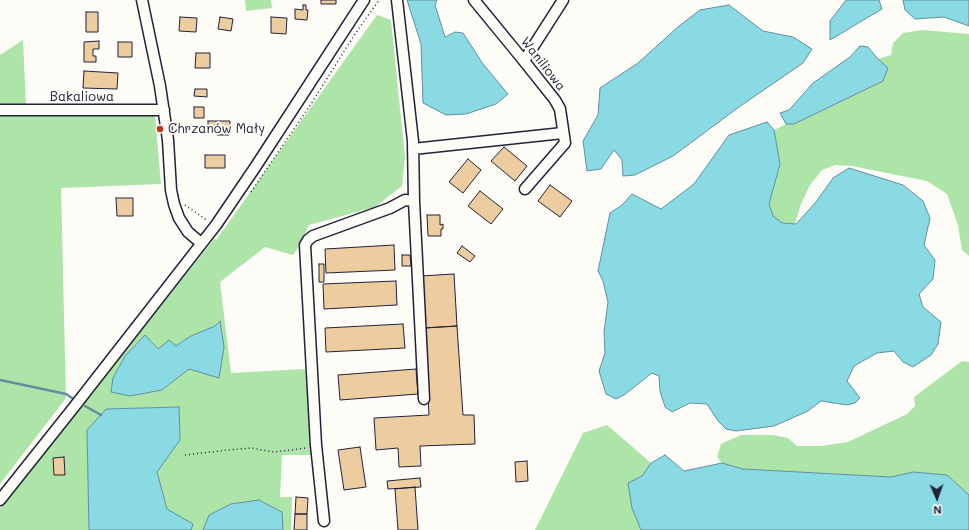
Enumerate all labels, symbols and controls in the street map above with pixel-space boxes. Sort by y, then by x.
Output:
street label: Waniliowa [517,34,569,94]
street label: Bakaliowa [50,89,114,105]
place label: Chrzanów Mały [168,121,265,137]
marker: Chrzanów Mały [155,124,165,134]
north arrow [917,478,957,518]
text: N [933,503,942,518]

